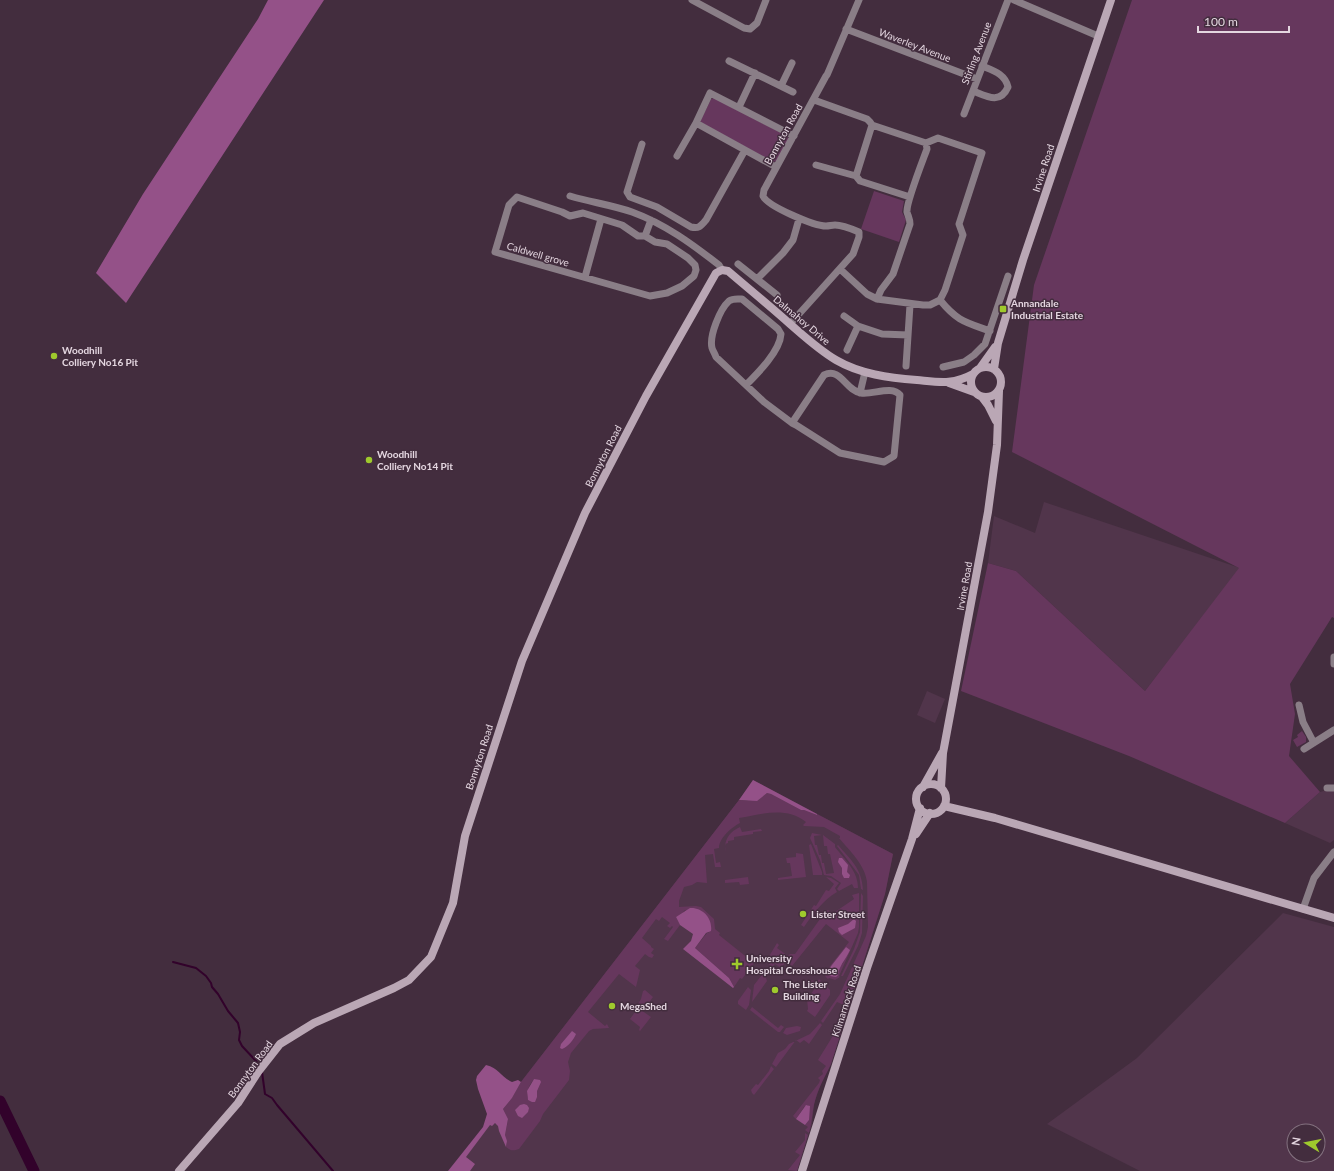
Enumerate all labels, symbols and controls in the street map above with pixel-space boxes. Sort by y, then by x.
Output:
scale bar [1198,8,1289,34]
text: 100 m [1204,14,1238,29]
street label: Stirling Avenue [959,20,993,86]
street label: Waverley Avenue [877,26,953,64]
street label: Bonnyton Road [761,101,805,167]
street label: Irvine Road [1030,143,1056,193]
street label: Caldwell grove [505,239,571,269]
street label: Dalmahoy Drive [771,293,833,347]
place label: Annandale Industrial Estate [1010,297,1084,321]
marker: Annandale Industrial Estate [998,304,1008,314]
place label: Woodhill Colliery No16 Pit [62,344,138,368]
marker: Woodhill Colliery No16 Pit [49,351,59,361]
street label: Bonnyton Road [582,423,624,489]
place label: Woodhill Colliery No14 Pit [377,448,453,472]
marker: Woodhill Colliery No14 Pit [364,455,374,465]
street label: Irvine Road [954,561,974,611]
street label: Bonnyton Road [463,723,495,791]
place label: Lister Street [811,908,865,920]
marker: Lister Street [798,909,808,919]
place label: University Hospital Crosshouse [746,952,838,976]
marker: University Hospital Crosshouse [731,958,743,970]
street label: Kilmarnock Road [829,964,863,1038]
place label: The Lister Building [783,978,827,1002]
marker: The Lister Building [770,985,780,995]
place label: MegaShed [620,1000,667,1012]
marker: MegaShed [607,1001,617,1011]
street label: Bonnyton Road [225,1038,275,1100]
north arrow [1286,1123,1326,1163]
text: N [1289,1136,1303,1146]

